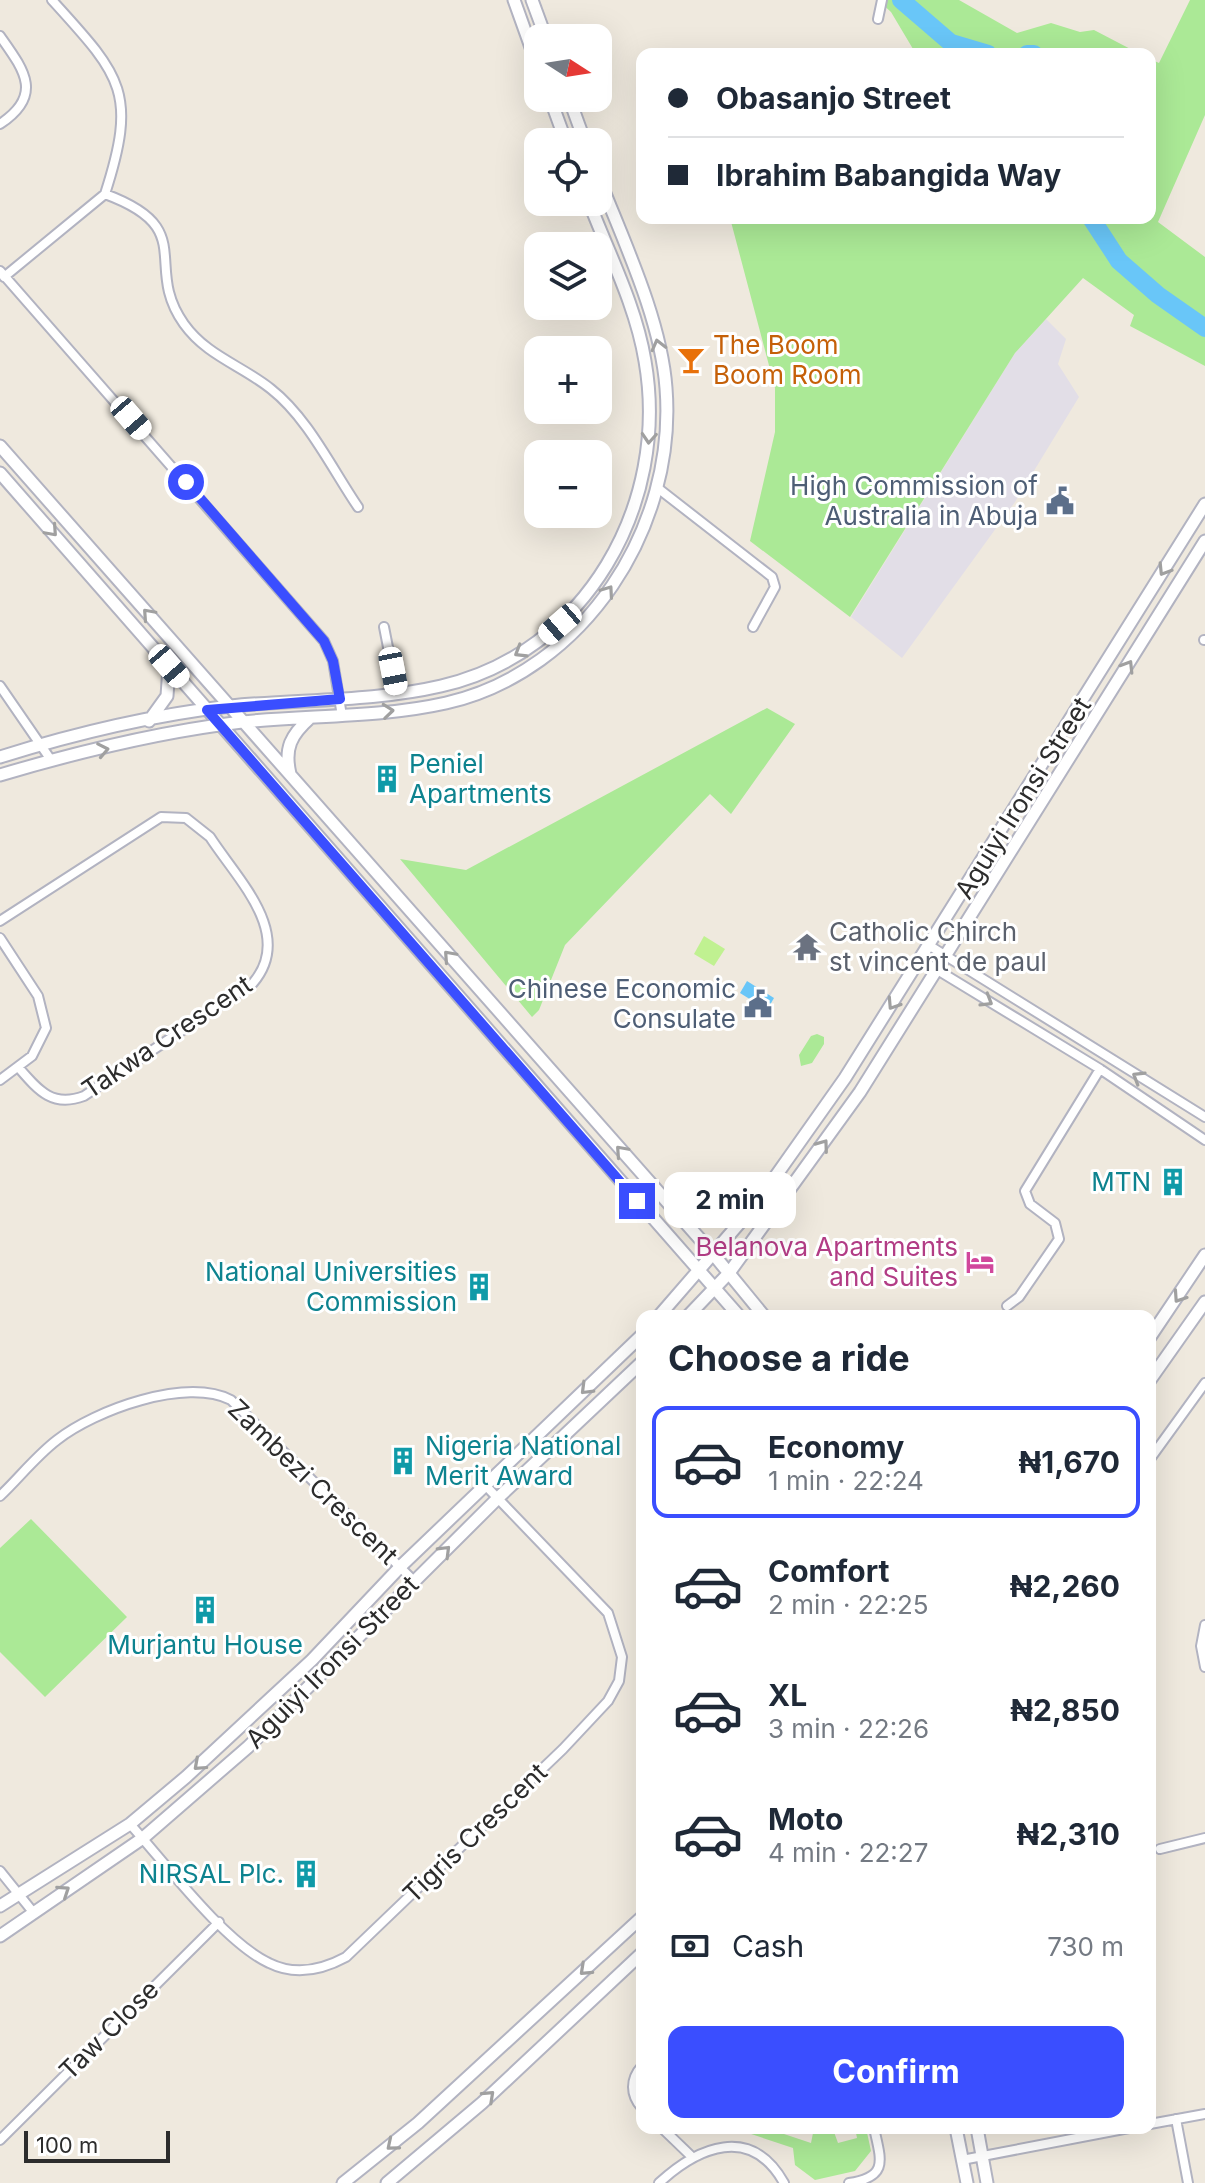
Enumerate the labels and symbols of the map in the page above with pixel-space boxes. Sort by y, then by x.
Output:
north arrow [524,24,612,112]
place label: The Boom Boom Room [713,329,862,390]
one-way arrow [651,339,668,352]
bar icon: The Boom Boom Room [676,345,706,375]
car [106,392,156,444]
one-way arrow [641,432,658,445]
route start [168,464,204,500]
place label: High Commission of Australia in Abuja [790,470,1038,531]
public building icon: High Commission of Australia in Abuja [1045,486,1075,516]
one-way arrow [42,521,57,536]
one-way arrow [1158,561,1174,576]
one-way arrow [598,586,613,600]
car [534,599,586,649]
one-way arrow [143,609,157,624]
car [144,640,194,692]
one-way arrow [514,642,529,657]
car [377,645,409,697]
one-way arrow [1118,660,1133,675]
street label: Aguiyi Ironsi Street [948,691,1097,904]
one-way arrow [382,703,395,720]
one-way arrow [96,742,109,759]
place label: Peniel Apartments [409,748,552,809]
building icon: Peniel Apartments [372,764,402,794]
place label: Catholic Chirch st vincent de paul [829,916,1047,977]
temple icon: Catholic Chirch st vincent de paul [792,932,822,962]
one-way arrow [445,951,459,966]
street label: Takwa Crescent [76,968,257,1105]
place label: Chinese Economic Consulate [508,973,736,1034]
public building icon: Chinese Economic Consulate [743,989,773,1019]
one-way arrow [978,991,993,1006]
one-way arrow [887,996,902,1010]
one-way arrow [1132,1071,1147,1087]
one-way arrow [813,1140,828,1154]
one-way arrow [617,1146,631,1161]
place label: MTN [1091,1166,1151,1197]
building icon: MTN [1158,1167,1188,1197]
callout: 2 min [665,1173,797,1229]
route end [619,1183,655,1219]
place label: Belanova Apartments and Suites [695,1231,958,1292]
hotel icon: Belanova Apartments and Suites [965,1247,995,1277]
place label: National Universities Commission [205,1256,457,1317]
building icon: National Universities Commission [464,1272,494,1302]
one-way arrow [1173,1288,1188,1302]
one-way arrow [581,1380,595,1394]
street label: Zambezi Crescent [222,1393,405,1570]
place label: Nigeria National Merit Award [425,1430,621,1491]
building icon: Nigeria National Merit Award [388,1446,418,1476]
one-way arrow [435,1546,450,1560]
street label: Aguiyi Ironsi Street [239,1569,425,1755]
building icon: Murjantu House [190,1595,220,1625]
place label: Murjantu House [107,1629,303,1660]
one-way arrow [194,1756,208,1770]
street label: Tigris Crescent [396,1756,553,1909]
place label: NIRSAL Plc. [139,1858,284,1889]
building icon: NIRSAL Plc. [291,1859,321,1889]
one-way arrow [55,1886,70,1901]
one-way arrow [579,1960,594,1974]
street label: Taw Close [52,1973,165,2086]
one-way arrow [479,2092,494,2106]
scale bar [24,2127,170,2163]
one-way arrow [387,2135,402,2150]

